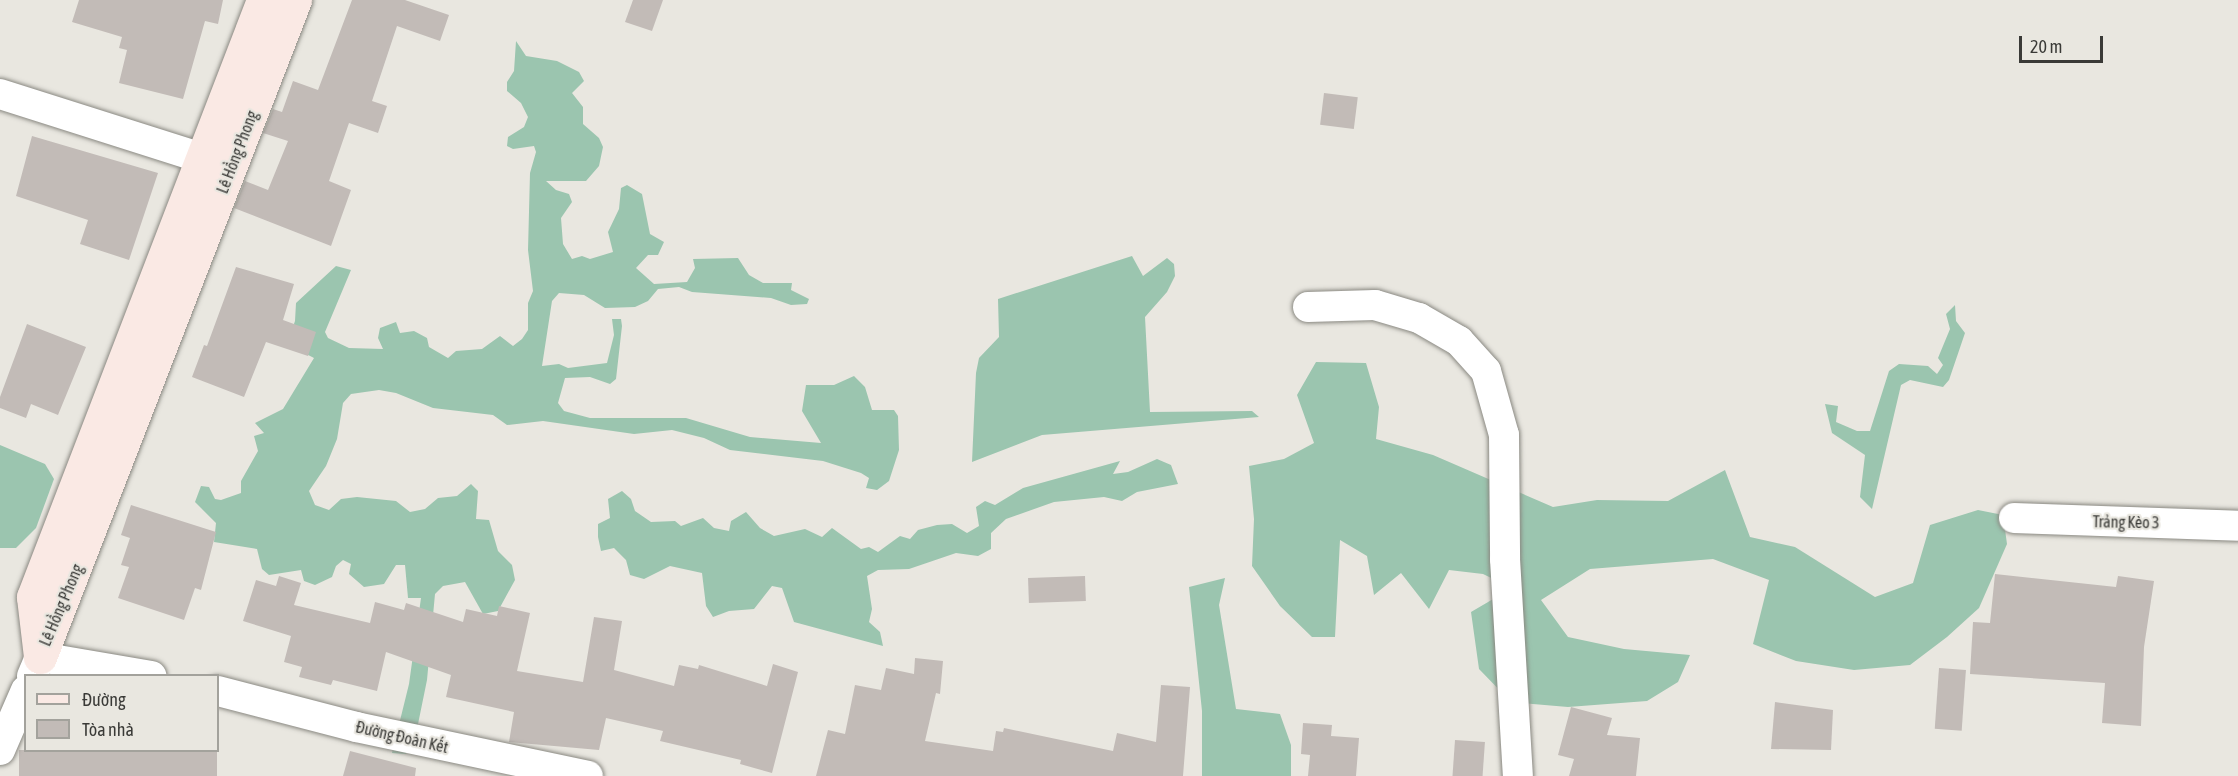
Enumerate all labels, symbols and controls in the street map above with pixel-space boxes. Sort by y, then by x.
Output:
scale bar [2022,24,2106,62]
text: 20 m [2030,36,2062,57]
street label: Lê Hồng Phong [212,108,262,196]
street label: Trảng Kèo 3 [2093,512,2159,532]
street label: Lê Hồng Phong [35,561,87,649]
legend [24,674,219,752]
text: Đường [82,689,126,710]
street label: Đường Đoàn Kết [354,717,450,757]
text: Tòa nhà [82,719,134,740]

